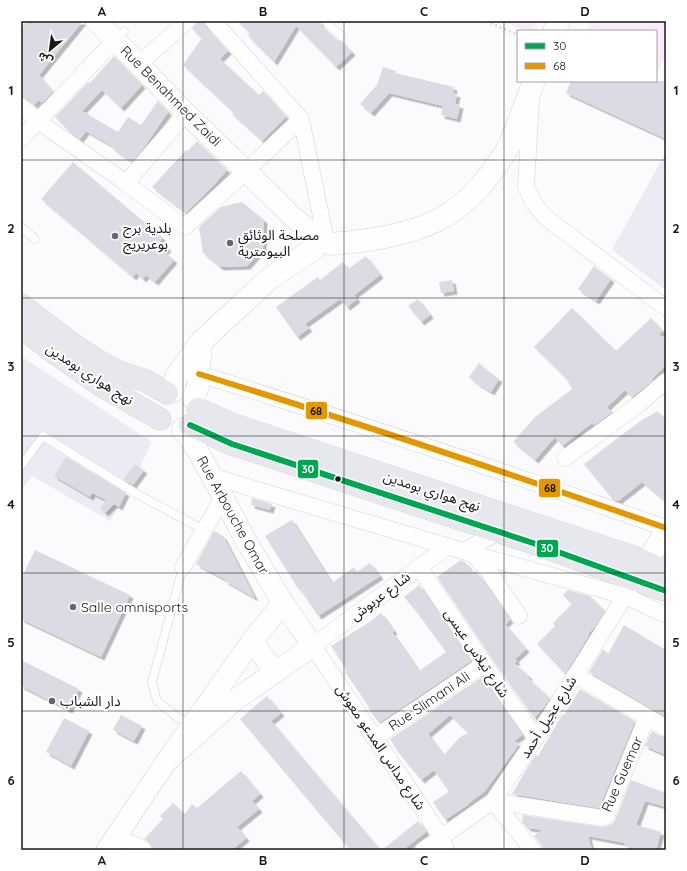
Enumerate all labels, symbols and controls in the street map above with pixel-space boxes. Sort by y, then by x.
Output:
text: A [98,3,107,19]
text: B [259,3,267,19]
text: C [420,3,428,19]
text: D [580,3,590,19]
north arrow [30,30,70,70]
legend [517,30,657,82]
text: 30 [553,38,566,53]
street label: Rue Benahmed Zaidi [117,42,225,150]
text: ش [35,49,55,69]
text: 68 [553,58,566,73]
text: 1 [8,82,14,98]
text: 1 [673,82,679,98]
place label: بلدية برج بوعريريج [123,219,172,255]
text: 2 [7,220,15,236]
text: 2 [672,220,680,236]
place label: مصلحة الوثائق البيومترية [238,226,319,260]
marker: بلدية برج بوعريريج [110,231,120,241]
marker: مصلحة الوثائق البيومترية [225,238,235,248]
street label: نهج هواري بومدين [42,339,137,411]
text: 3 [8,358,15,374]
text: 3 [673,358,680,374]
line badge: 68 [305,401,328,420]
text: 68 [310,404,322,418]
street label: Rue Arbouche Omar [193,453,273,578]
line badge: 30 [297,459,319,479]
text: 30 [302,462,315,476]
street label: نهج هواري بومدين [381,467,483,517]
unlabelled marker [333,474,343,484]
line badge: 68 [538,478,561,498]
text: 68 [544,481,556,495]
text: 4 [7,496,15,512]
text: 4 [672,496,680,512]
line badge: 30 [536,539,559,558]
text: 30 [541,541,554,555]
street label: شارع عربوش [346,568,415,626]
place label: Salle omnisports [81,598,188,616]
marker: Salle omnisports [68,602,78,612]
street label: شارع تيلاس عيسى [439,605,514,702]
text: 5 [7,634,15,650]
text: 5 [672,634,680,650]
street label: Rue Slimani Ali [385,667,473,735]
street label: شارع عجيل أحمد [516,673,582,762]
street label: شارع مداس المدعو معوش [330,681,430,815]
place label: دار الشباب [60,692,121,710]
marker: دار الشباب [47,696,57,706]
street label: Rue Guemar [597,733,647,815]
text: 6 [7,772,15,788]
text: 6 [672,772,680,788]
text: A [98,852,107,868]
text: B [259,852,267,868]
text: C [420,852,428,868]
text: D [580,852,590,868]

